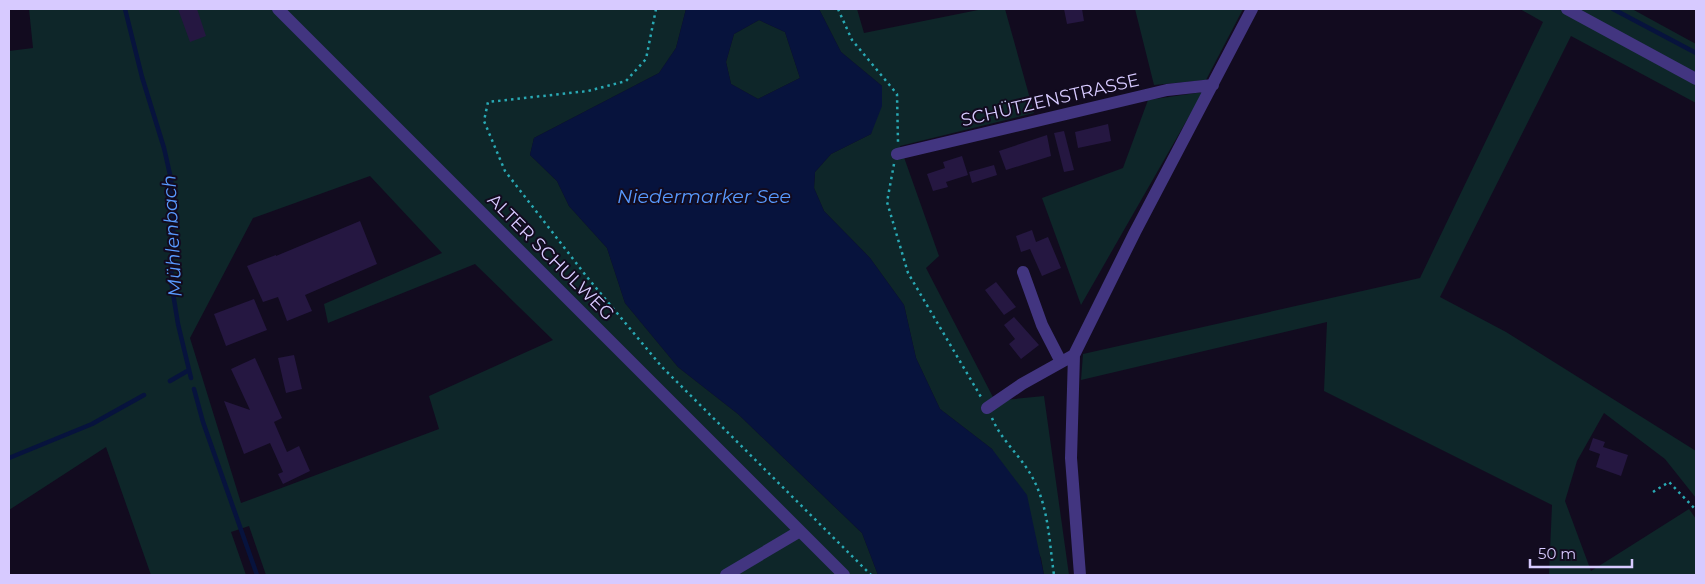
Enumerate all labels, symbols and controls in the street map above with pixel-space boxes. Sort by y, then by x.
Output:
street label: SCHÜTZENSTRASSE [959,69,1141,131]
water label: Mühlenbach [157,174,187,298]
water label: Niedermarker See [617,185,791,208]
street label: ALTER SCHULWEG [483,189,619,325]
scale bar [1530,536,1632,568]
text: 50 m [1538,544,1576,563]

